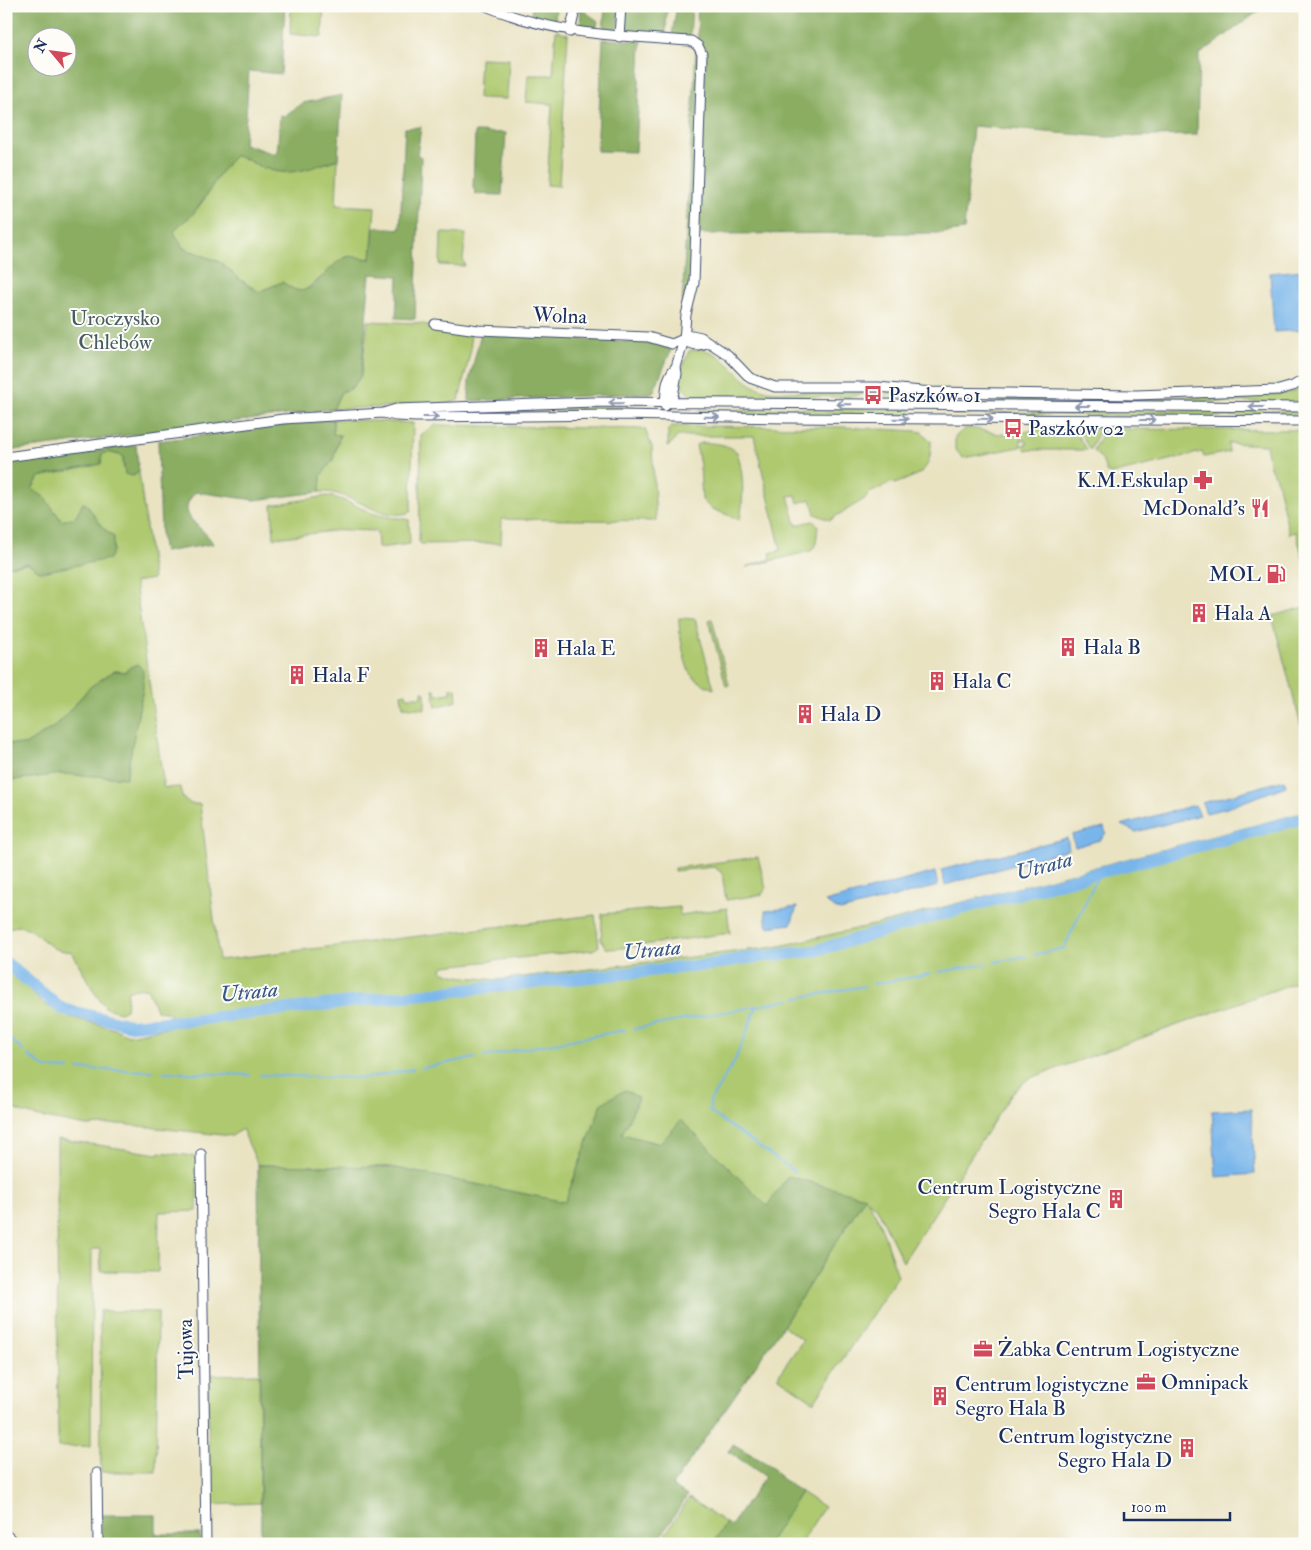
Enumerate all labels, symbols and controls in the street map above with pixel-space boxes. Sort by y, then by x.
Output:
north arrow [28,28,78,78]
text: N [30,36,52,56]
street label: Wolna [531,302,588,330]
park label: Uroczysko Chlebów [70,305,160,356]
place label: Paszków 01 [888,382,981,409]
bus stop icon: Paszków 01 [862,384,884,406]
one-way arrow [609,398,625,408]
one-way arrow [836,399,852,409]
one-way arrow [1074,401,1090,411]
one-way arrow [1248,402,1264,412]
one-way arrow [422,412,439,422]
one-way arrow [703,412,719,422]
one-way arrow [893,414,909,424]
one-way arrow [977,415,993,424]
place label: Paszków 02 [1028,415,1124,442]
one-way arrow [1140,415,1156,425]
bus stop icon: Paszków 02 [1002,417,1024,439]
place label: K.M.Eskulap [1077,467,1188,494]
pharmacy icon: K.M.Eskulap [1192,469,1214,491]
place label: McDonald's [1142,495,1245,522]
restaurant icon: McDonald's [1249,497,1271,519]
place label: MOL [1209,561,1261,588]
fuel station icon: MOL [1265,563,1287,585]
place label: Hala A [1214,600,1272,627]
building icon: Hala A [1188,602,1210,624]
place label: Hala B [1083,634,1141,661]
place label: Hala E [556,635,615,662]
building icon: Hala B [1057,636,1079,658]
building icon: Hala E [530,637,552,659]
place label: Hala F [312,662,369,689]
building icon: Hala F [286,664,308,686]
place label: Hala C [952,668,1012,695]
building icon: Hala C [926,670,948,692]
place label: Hala D [820,701,881,728]
building icon: Hala D [794,703,816,725]
water label: Utrata [1012,845,1076,887]
water label: Utrata [622,933,682,967]
water label: Utrata [219,975,279,1009]
place label: Centrum Logistyczne Segro Hala C [917,1174,1101,1225]
building icon: Centrum Logistyczne Segro Hala C [1105,1188,1127,1210]
street label: Tujowa [172,1318,200,1380]
place label: Żabka Centrum Logistyczne [998,1336,1239,1363]
office icon: Żabka Centrum Logistyczne [972,1338,994,1360]
place label: Omnipack [1161,1369,1249,1396]
place label: Centrum logistyczne Segro Hala B [955,1371,1129,1422]
office icon: Omnipack [1135,1371,1157,1393]
building icon: Centrum logistyczne Segro Hala B [929,1385,951,1407]
place label: Centrum logistyczne Segro Hala D [998,1423,1172,1474]
building icon: Centrum logistyczne Segro Hala D [1176,1437,1198,1459]
scale bar [1124,1490,1230,1522]
text: 100 m [1131,1498,1167,1517]

